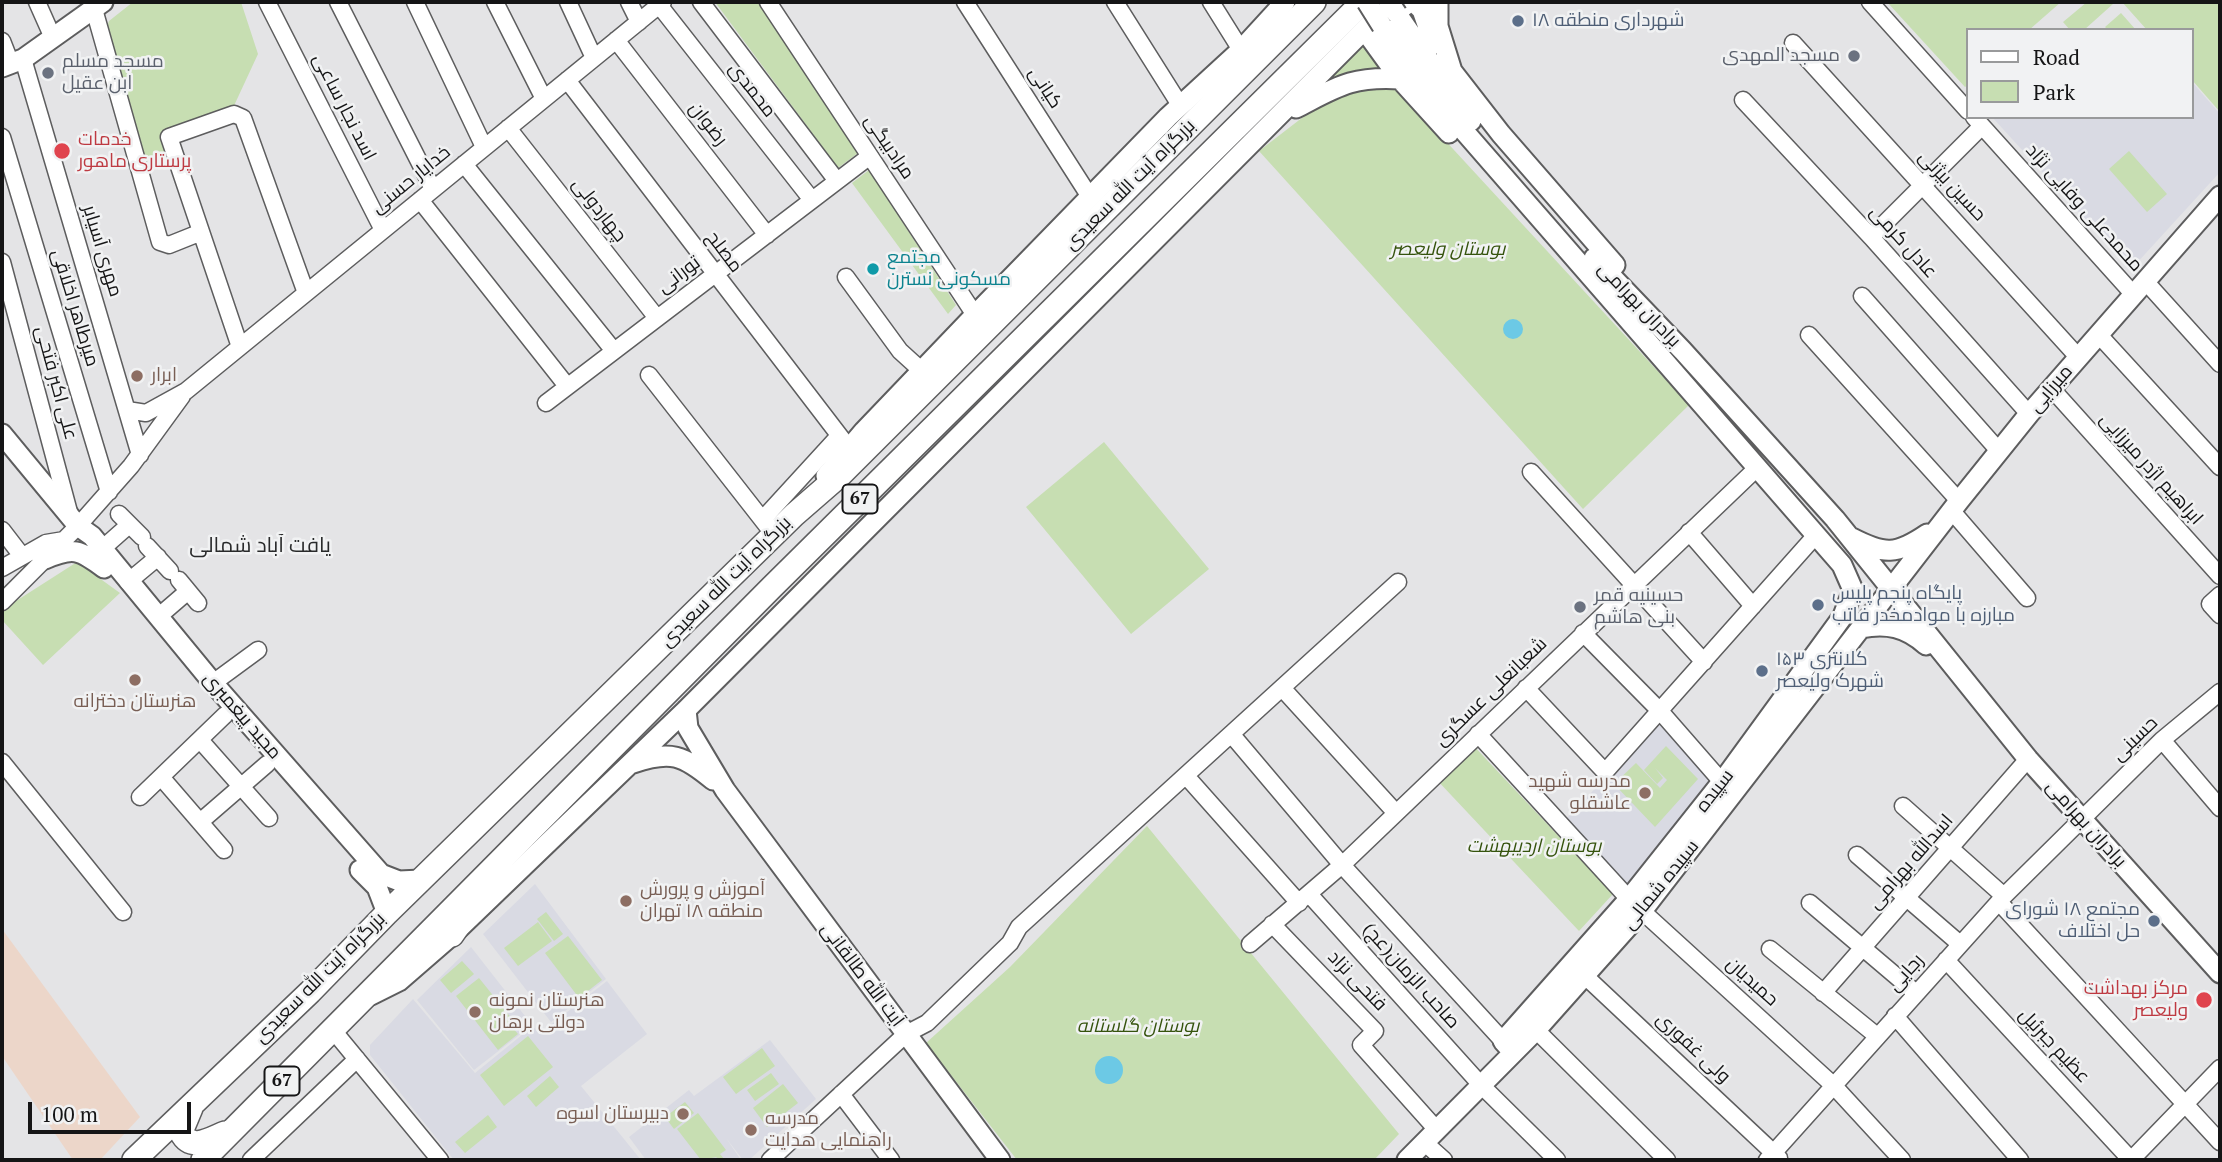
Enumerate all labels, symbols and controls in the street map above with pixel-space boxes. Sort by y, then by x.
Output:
place label: شهرداری منطقه ۱۸ [1532,10,1684,32]
marker: شهرداری منطقه ۱۸ [1510,13,1526,29]
legend [1966,28,2194,119]
text: Road [2033,43,2080,71]
place label: مسجد المهدی [1722,45,1840,67]
marker: مسجد المهدی [1846,48,1862,64]
street label: اسد نجار ساعی [307,50,381,164]
place label: مسجد مسلم ابن عقیل [62,51,164,95]
street label: محمدی [723,58,781,122]
street label: کیانی [1023,63,1067,113]
marker: مسجد مسلم ابن عقیل [40,65,56,81]
text: Park [2033,78,2075,106]
street label: رضوان [684,98,732,150]
street label: مرادبیگی [859,110,919,184]
street label: بزرگراه آیت الله سعیدی [1060,115,1200,255]
place label: خدمات پرستاری ماهور [78,129,191,173]
street label: محمدعلی وفایی نژاد [2021,139,2147,277]
marker: خدمات پرستاری ماهور [52,141,72,161]
street label: خدایار حسنی [367,141,455,219]
street label: حسین بیژنی [1913,146,1991,226]
street label: چهاردولی [567,173,631,247]
street label: عادل کرمی [1864,201,1942,283]
street label: مهری آسیابر [77,202,127,300]
street label: مصلح [701,227,747,277]
park label: بوستان ولیعصر [1391,239,1505,261]
street label: میرطاهر اخلاقی [46,247,104,369]
place label: مجتمع مسکونی نسترن [887,247,1011,291]
street label: تورانی [653,251,705,299]
street label: برادران بهرامی [1593,258,1685,352]
marker: مجتمع مسکونی نسترن [865,261,881,277]
street label: علی اکبر فتحی [30,324,82,442]
street label: میرزایی [2024,361,2078,417]
place label: ابرار [151,365,177,387]
marker: ابرار [129,368,145,384]
street label: ابراهیم اژدر میرزایی [2095,408,2207,530]
road number: 67 [842,485,878,514]
street label: بزرگراه آیت الله سعیدی [656,512,796,652]
district label: یافت آباد شمالی [189,533,331,559]
place label: پایگاه پنجم پلیس مبارزه با موادمخدر فاتب [1832,583,2015,627]
place label: حسینیه قمر بنی هاشم [1594,585,1683,629]
marker: پایگاه پنجم پلیس مبارزه با موادمخدر فاتب [1810,597,1826,613]
marker: حسینیه قمر بنی هاشم [1572,599,1588,615]
street label: شعبانعلی عسگری [1430,633,1552,751]
place label: کلانتری ۱۵۳ شهرک ولیعصر [1776,649,1884,693]
marker: کلانتری ۱۵۳ شهرک ولیعصر [1754,663,1770,679]
street label: مجید پیغمبری [198,668,286,764]
marker: هنرستان دخترانه [127,672,143,688]
place label: هنرستان دخترانه [74,691,196,713]
street label: حسینی [2107,712,2163,766]
street label: سپیده [1691,765,1739,817]
place label: مدرسه شهید عاشقلو [1528,771,1631,815]
street label: برادران بهرامی [2041,776,2131,872]
marker: مدرسه شهید عاشقلو [1637,785,1653,801]
street label: اسدالله بهرامی [1864,810,1958,914]
street label: سپیده شمالی [1618,835,1704,935]
park label: بوستان اردیبهشت [1467,836,1601,858]
place label: آموزش و پرورش منطقه ۱۸ تهران [640,879,765,923]
marker: آموزش و پرورش منطقه ۱۸ تهران [618,893,634,909]
place label: مجتمع ۱۸ شورای حل اختلاف [2005,899,2140,943]
street label: بزرگراه آیت الله سعیدی [250,908,390,1048]
marker: مجتمع ۱۸ شورای حل اختلاف [2146,913,2162,929]
street label: آیت الله طالقانی [815,918,909,1032]
street label: صاحب الزمان(عج) [1358,918,1464,1034]
street label: فتحی نزاد [1323,946,1391,1016]
street label: رجایی [1883,949,1929,997]
street label: حمیدیان [1721,953,1783,1011]
place label: مرکز بهداشت ولیعصر [2084,978,2188,1022]
place label: هنرستان نمونه دولتی برهان [489,990,605,1034]
marker: مرکز بهداشت ولیعصر [2194,990,2214,1010]
marker: هنرستان نمونه دولتی برهان [467,1004,483,1020]
street label: عظیم جبرئیل [2014,1004,2094,1088]
street label: ولی غفوری [1651,1008,1735,1088]
park label: بوستان گلستانه [1077,1016,1199,1038]
road number: 67 [264,1066,300,1096]
scale bar [32,1088,194,1132]
text: 100 m [41,1100,98,1128]
place label: دبیرستان اسوه [556,1103,669,1125]
marker: دبیرستان اسوه [675,1106,691,1122]
place label: مدرسه راهنمایی هدایت [765,1108,892,1152]
marker: مدرسه راهنمایی هدایت [743,1122,759,1138]

